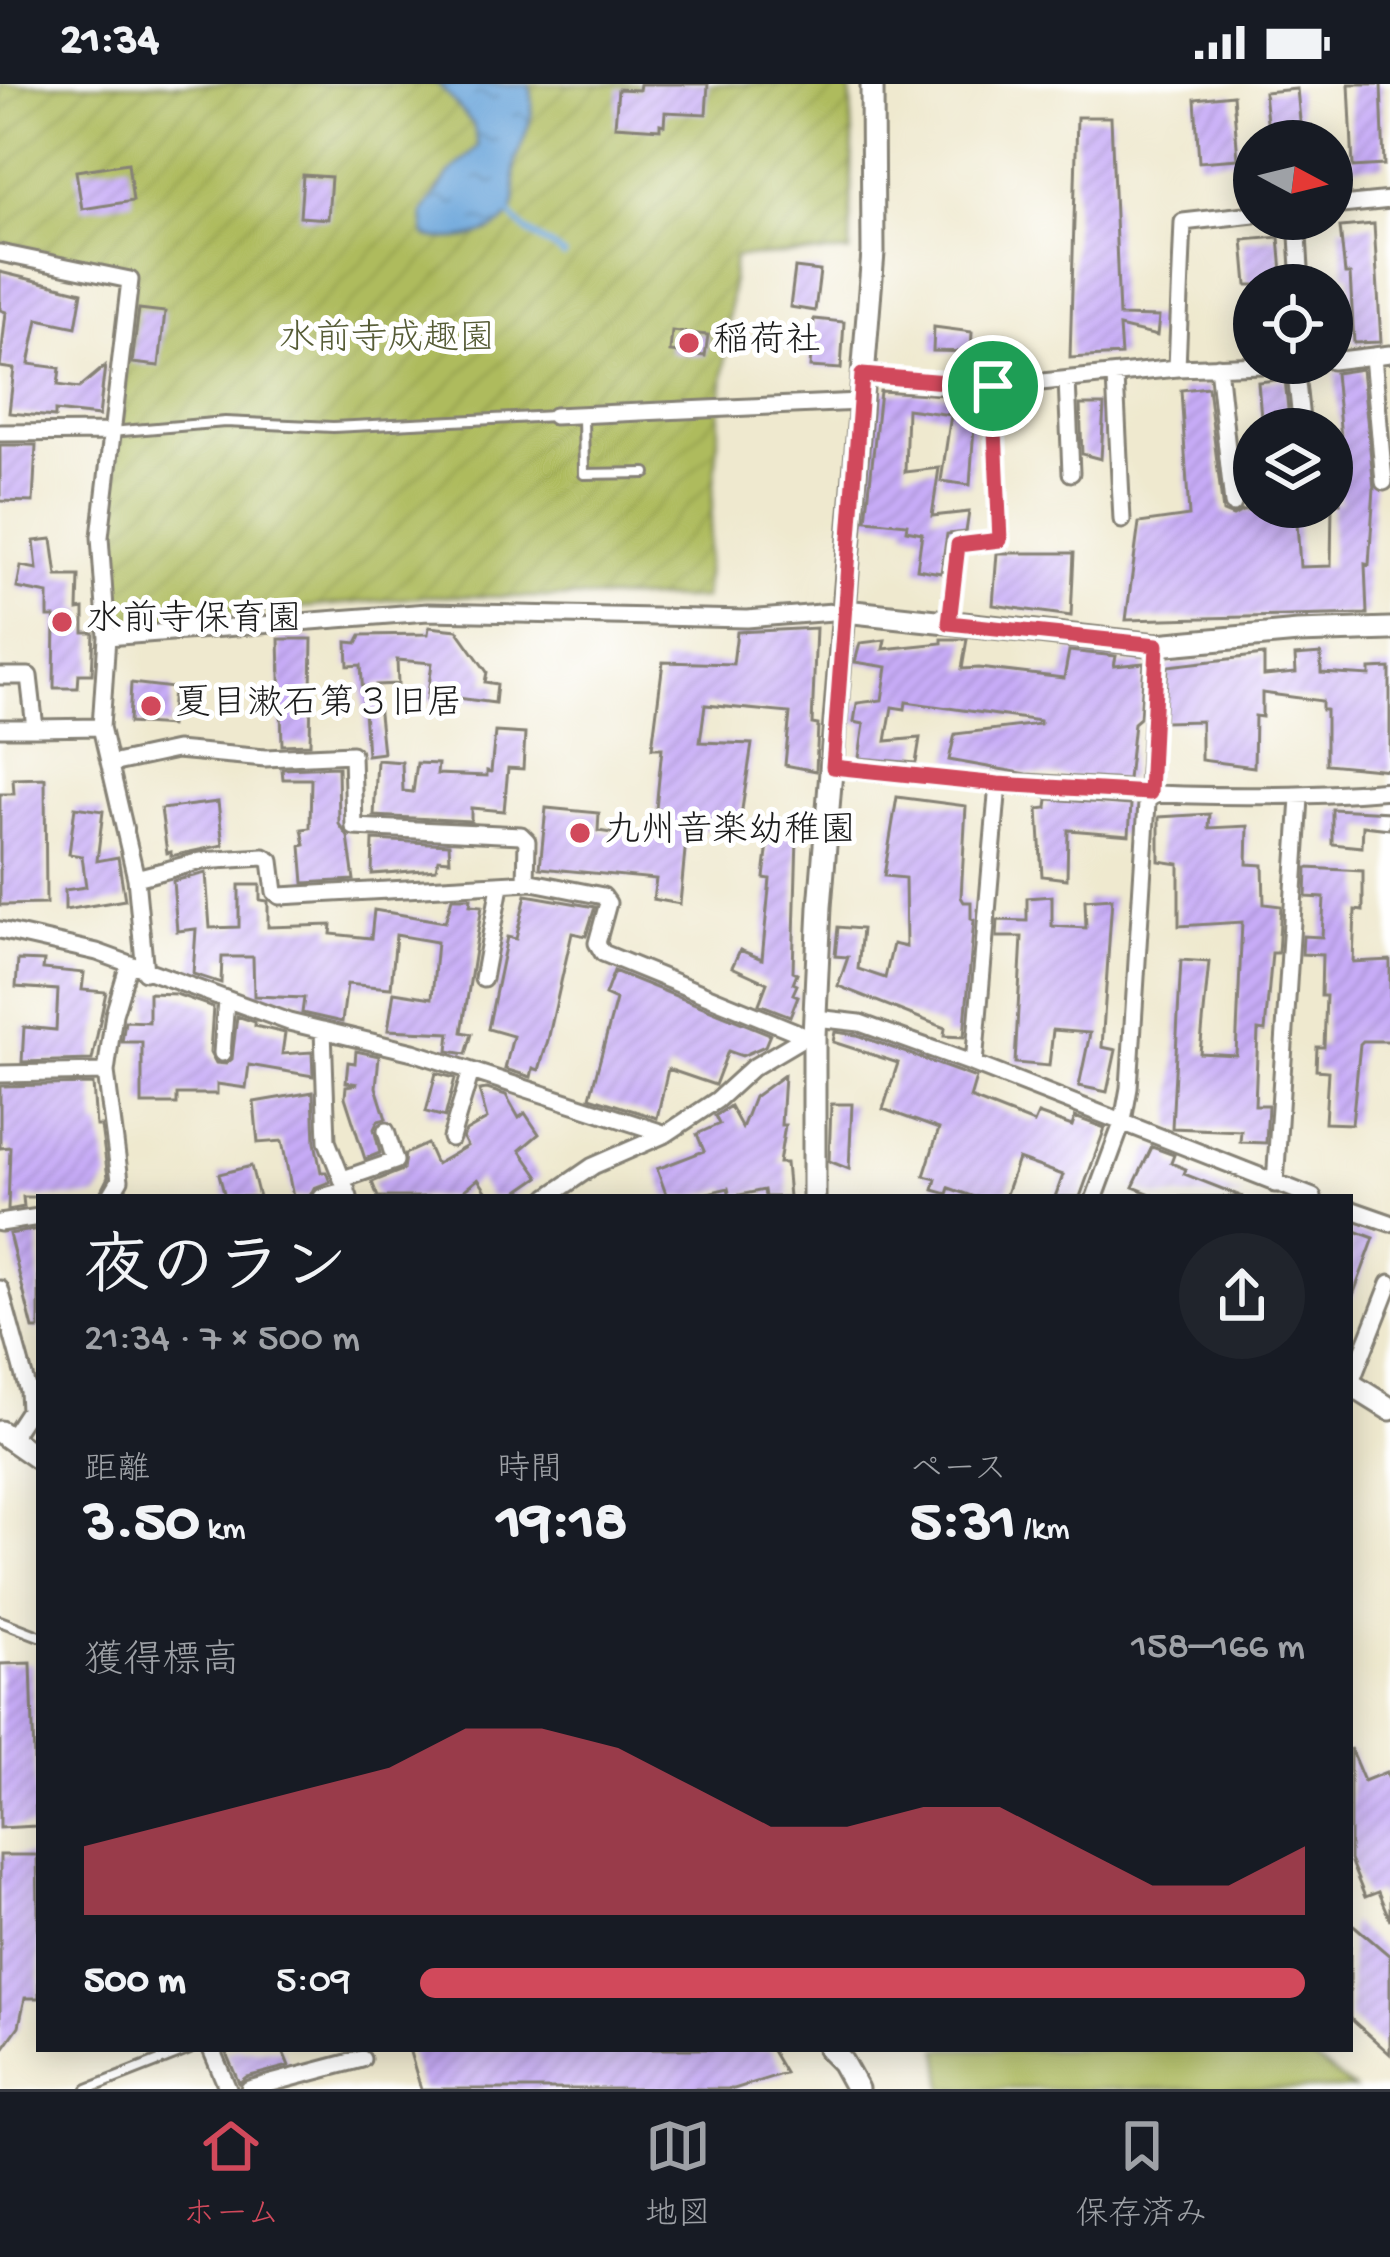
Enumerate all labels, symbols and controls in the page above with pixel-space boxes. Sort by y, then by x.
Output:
text: 21:34 [60,16,159,69]
north arrow [1233,120,1353,240]
map controls [1233,120,1353,528]
button: locate [1233,264,1353,384]
park label: 水前寺成趣園 [279,318,495,363]
place label: 稲荷社 [713,320,821,365]
marker: 稲荷社 [676,330,702,356]
pin [942,335,1044,437]
icon: arrive [960,353,1026,419]
button: layers [1233,408,1353,528]
place label: 水前寺保育園 [86,599,302,644]
marker: 水前寺保育園 [49,609,75,635]
place label: 夏目漱石第３旧居 [175,684,463,728]
marker: 夏目漱石第３旧居 [138,693,164,719]
place label: 九州音楽幼稚園 [604,810,856,855]
marker: 九州音楽幼稚園 [567,820,593,846]
button: share [1179,1233,1305,1359]
text: 夜のラン [84,1234,348,1312]
text: 21:34 · 7 × 500 m [84,1318,360,1364]
text: 距離 [84,1453,150,1491]
text: 時間 [497,1453,563,1491]
text: ペース [910,1453,1007,1491]
text: 3.50 [84,1491,200,1561]
text: 19:18 [497,1491,627,1561]
text: 5:31 [910,1491,1016,1561]
text: km [200,1512,246,1550]
text: /km [1016,1512,1070,1550]
text: 158–166 m [1131,1626,1305,1672]
text: 獲得標高 [84,1641,240,1687]
text: 500 m [84,1960,186,2006]
text: 5:09 [276,1960,350,2006]
tab: ホーム [182,2113,280,2236]
tab: 地図 [645,2113,711,2236]
tab: 保存済み [1076,2113,1208,2236]

